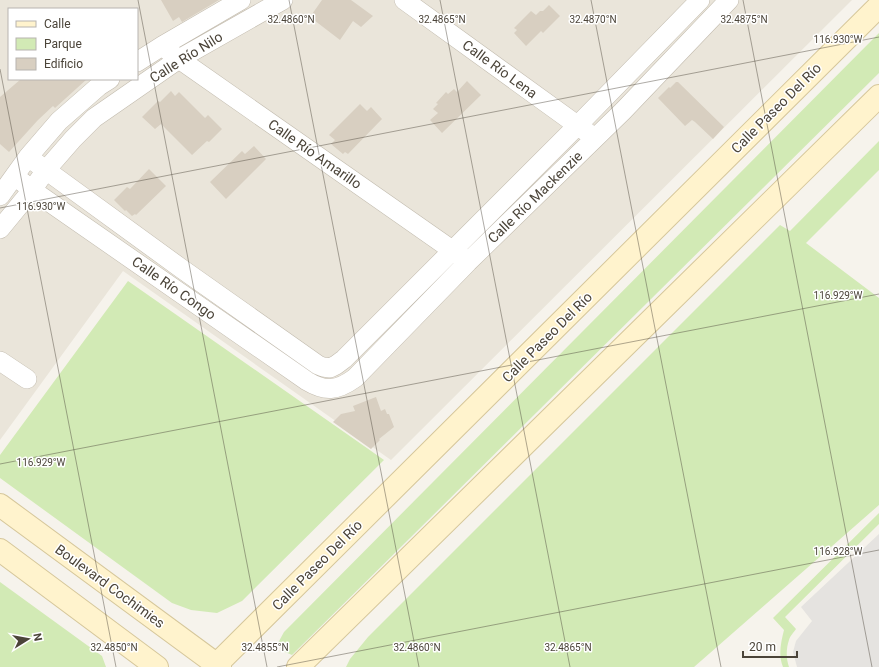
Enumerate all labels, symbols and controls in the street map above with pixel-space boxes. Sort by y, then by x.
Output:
legend [8,8,138,80]
text: 32.4860°N [267,14,315,25]
text: 32.4865°N [418,14,466,25]
text: 32.4870°N [569,14,617,25]
text: 32.4875°N [720,14,768,25]
text: Calle [44,17,71,31]
street label: Calle Río Nilo [147,28,225,86]
text: 116.930°W [814,34,863,45]
text: Parque [44,37,82,51]
street label: Calle Río Lena [460,37,540,101]
text: Edificio [44,57,83,71]
street label: Calle Paseo Del Río [728,60,824,156]
street label: Calle Río Amarillo [265,116,365,192]
street label: Calle Río Mackenzie [484,148,586,246]
text: 116.930°W [17,201,66,212]
street label: Calle Río Congo [129,253,219,323]
street label: Calle Paseo Del Río [499,289,595,385]
text: 116.929°W [814,290,863,301]
text: 116.929°W [17,457,66,468]
street label: Calle Paseo Del Río [269,517,365,613]
street label: Boulevard Cochimies [52,541,168,631]
text: 116.928°W [814,546,863,557]
north arrow [8,619,48,659]
text: N [30,632,44,642]
scale bar [743,633,797,659]
text: 20 m [749,640,776,654]
text: 32.4850°N [90,642,138,653]
text: 32.4855°N [241,642,289,653]
text: 32.4860°N [393,642,441,653]
text: 32.4865°N [544,642,592,653]

